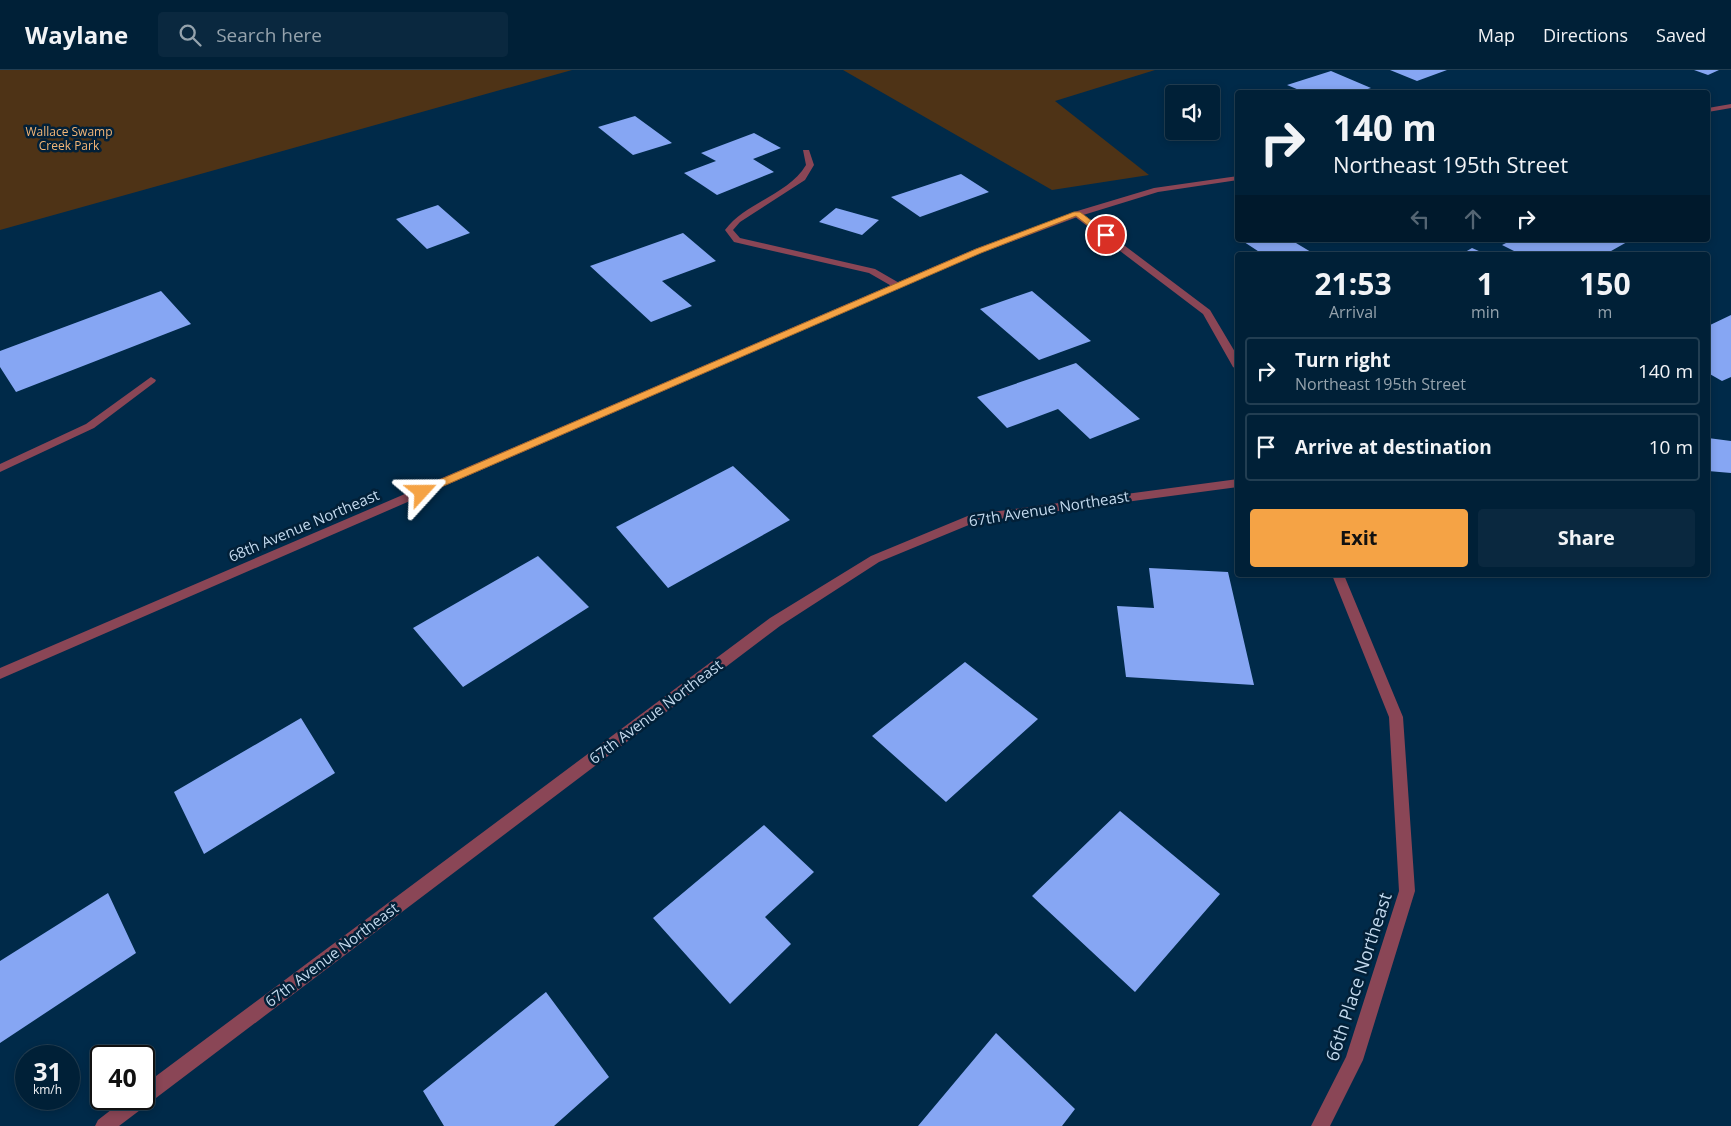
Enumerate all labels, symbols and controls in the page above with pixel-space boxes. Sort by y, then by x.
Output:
search box [158,12,508,57]
text: Waylane [25,18,128,51]
icon: search [176,21,204,49]
text: Search here [216,22,322,48]
text: Map [1478,23,1515,47]
text: Directions [1543,23,1628,47]
text: Saved [1656,23,1706,47]
map controls [1165,85,1220,140]
button: sound [1165,85,1220,140]
text: 140 m [1333,104,1437,151]
icon: right [1250,110,1315,175]
park label: Wallace Swamp Creek Park [25,123,113,154]
text: Northeast 195th Street [1333,149,1568,179]
icon: left [1406,205,1434,233]
icon: ahead [1459,205,1487,233]
icon: right [1512,205,1540,233]
pin [1085,214,1127,256]
icon: arrive [1092,221,1120,249]
text: 21:53 [1314,263,1392,304]
text: 1 [1477,263,1494,304]
text: 150 [1579,263,1631,304]
text: Arrival [1329,301,1377,323]
text: min [1471,301,1500,323]
text: m [1597,301,1612,323]
text: Turn right [1295,347,1390,373]
icon: right [1252,357,1280,385]
text: 140 m [1638,358,1693,384]
text: Northeast 195th Street [1295,373,1466,395]
icon: arrive [1252,433,1280,461]
text: Arrive at destination [1295,434,1492,460]
text: 10 m [1649,434,1693,460]
position arrow [395,465,447,517]
street label: 68th Avenue Northeast [225,484,382,566]
street label: 67th Avenue Northeast [967,485,1130,531]
button: Exit [1250,509,1468,567]
button: Share [1478,509,1695,567]
street label: 67th Avenue Northeast [585,654,726,768]
street label: 66th Place Northeast [1319,889,1397,1064]
street label: 67th Avenue Northeast [261,897,402,1011]
speed limit sign: 40 [90,1045,155,1110]
text: 31 [33,1054,62,1088]
text: km/h [33,1081,62,1098]

